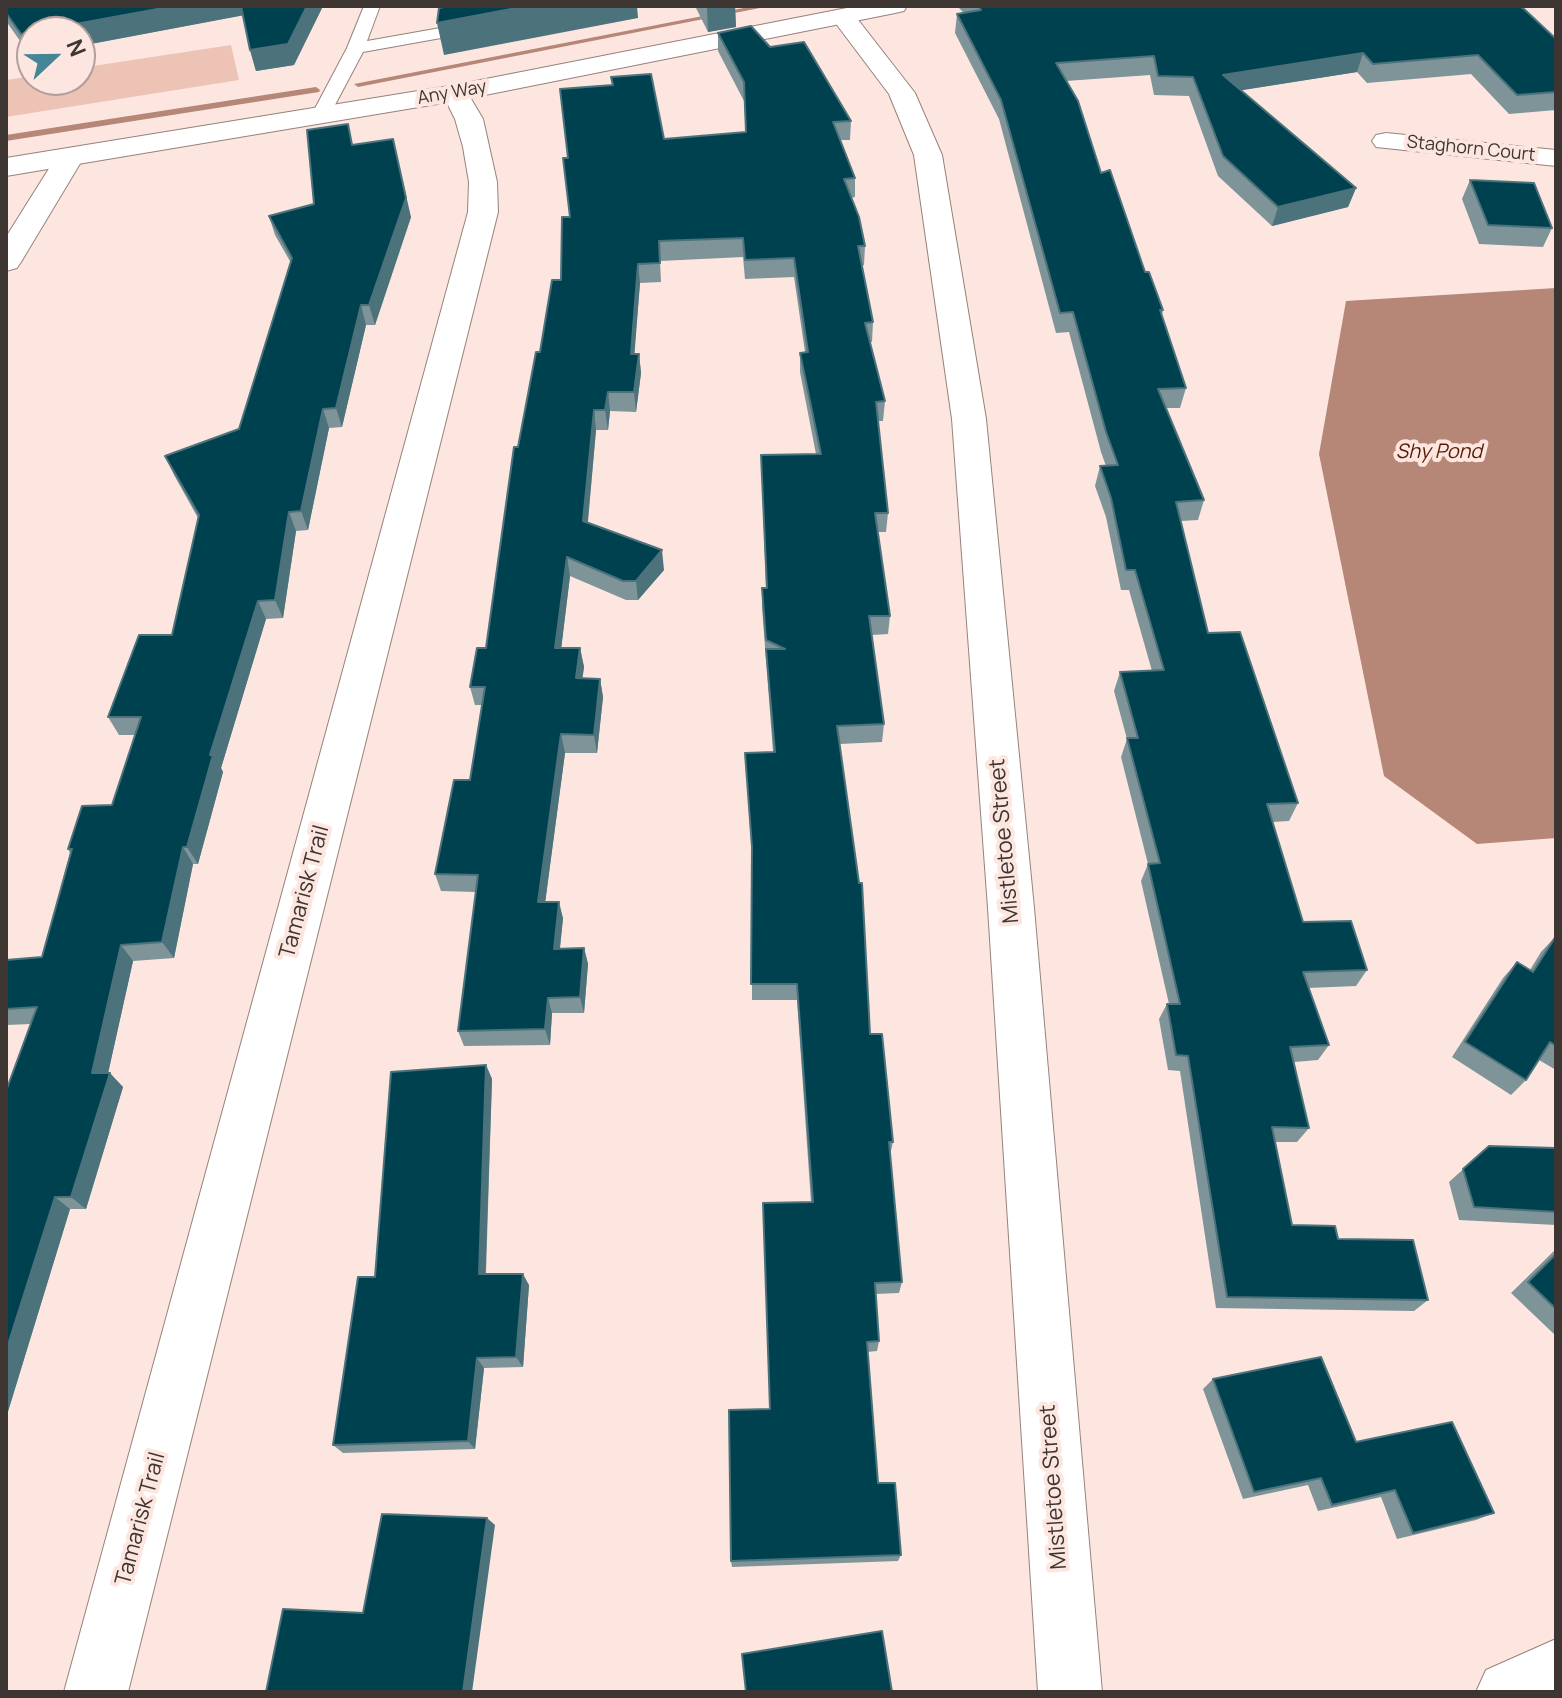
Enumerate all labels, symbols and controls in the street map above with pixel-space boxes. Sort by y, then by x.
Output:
north arrow [16,16,96,96]
text: N [60,35,93,61]
street label: Any Way [416,76,488,110]
street label: Staghorn Court [1406,132,1536,166]
water label: Shy Pond [1396,440,1482,464]
street label: Mistletoe Street [985,758,1025,924]
street label: Tamarisk Trail [275,823,335,961]
street label: Mistletoe Street [1035,1404,1073,1570]
street label: Tamarisk Trail [111,1450,171,1588]

